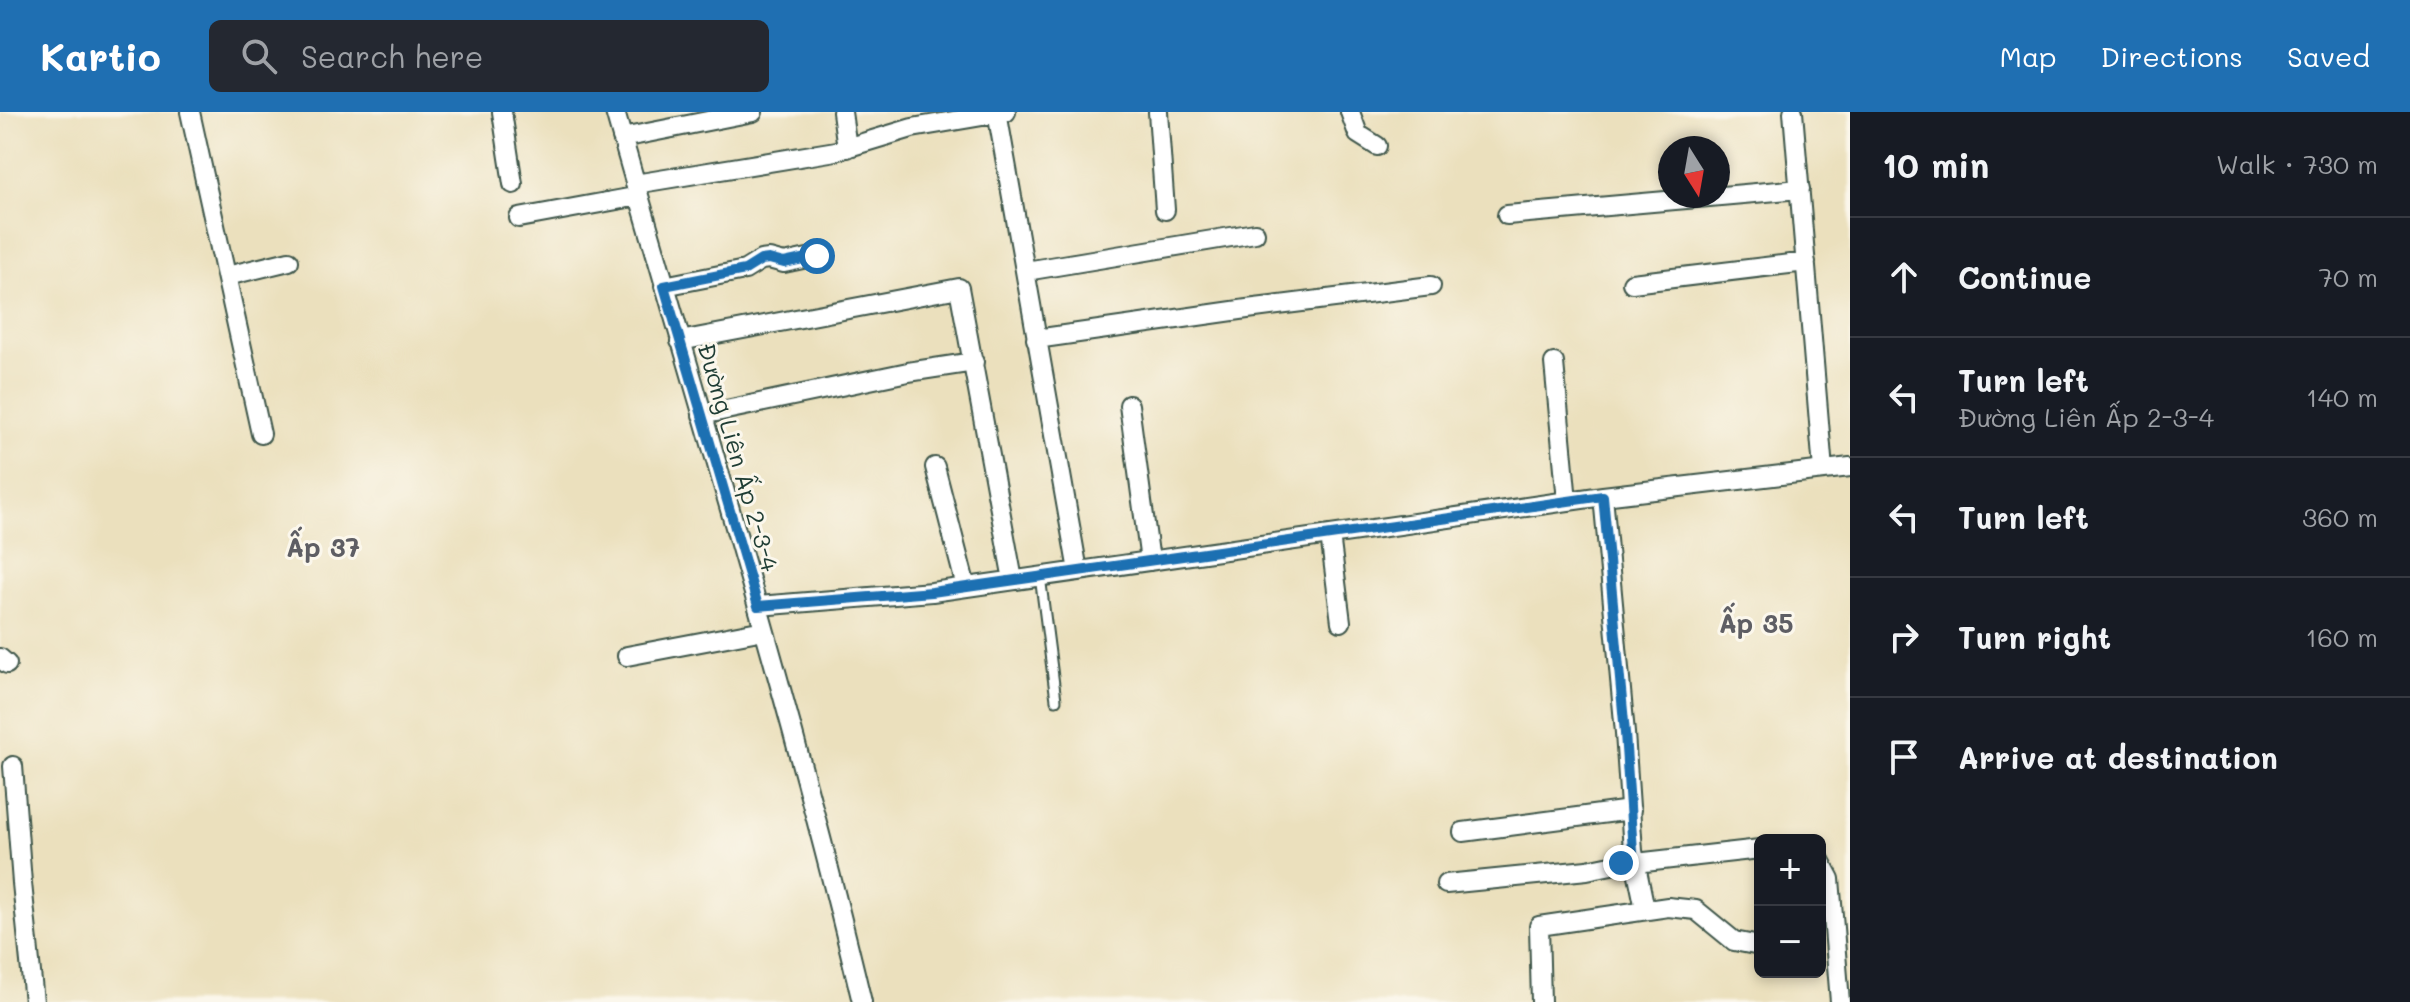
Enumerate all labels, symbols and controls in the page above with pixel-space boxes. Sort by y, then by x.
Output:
search box [209,20,769,92]
text: Kartio [40,31,161,81]
icon: search [237,34,281,78]
text: Search here [301,36,483,76]
text: Map [2000,38,2057,74]
text: Directions [2101,38,2243,74]
text: Saved [2287,38,2370,74]
north arrow [1658,136,1730,208]
text: 10 min [1882,142,1989,187]
text: Walk · 730 m [2216,147,2378,181]
route start [799,238,835,274]
icon: ahead [1882,255,1926,299]
text: Continue [1958,257,2091,297]
text: 70 m [2318,260,2378,294]
street label: Đường Liên Ấp 2-3-4 [692,339,786,575]
text: Turn left [1958,360,2089,400]
icon: left [1882,375,1926,419]
text: 140 m [2306,380,2378,414]
text: Đường Liên Ấp 2-3-4 [1958,400,2214,434]
icon: left [1882,495,1926,539]
text: Turn left [1958,497,2089,537]
text: 360 m [2302,500,2378,534]
district label: Ấp 37 [286,526,360,564]
district label: Ấp 35 [1719,602,1793,640]
icon: right [1882,615,1926,659]
text: Turn right [1958,617,2111,657]
text: 160 m [2306,620,2378,654]
icon: arrive [1882,735,1926,779]
text: Arrive at destination [1958,737,2278,777]
map controls [1754,834,1826,978]
button: + [1754,834,1826,906]
route end [1603,845,1639,881]
button: − [1754,906,1826,978]

